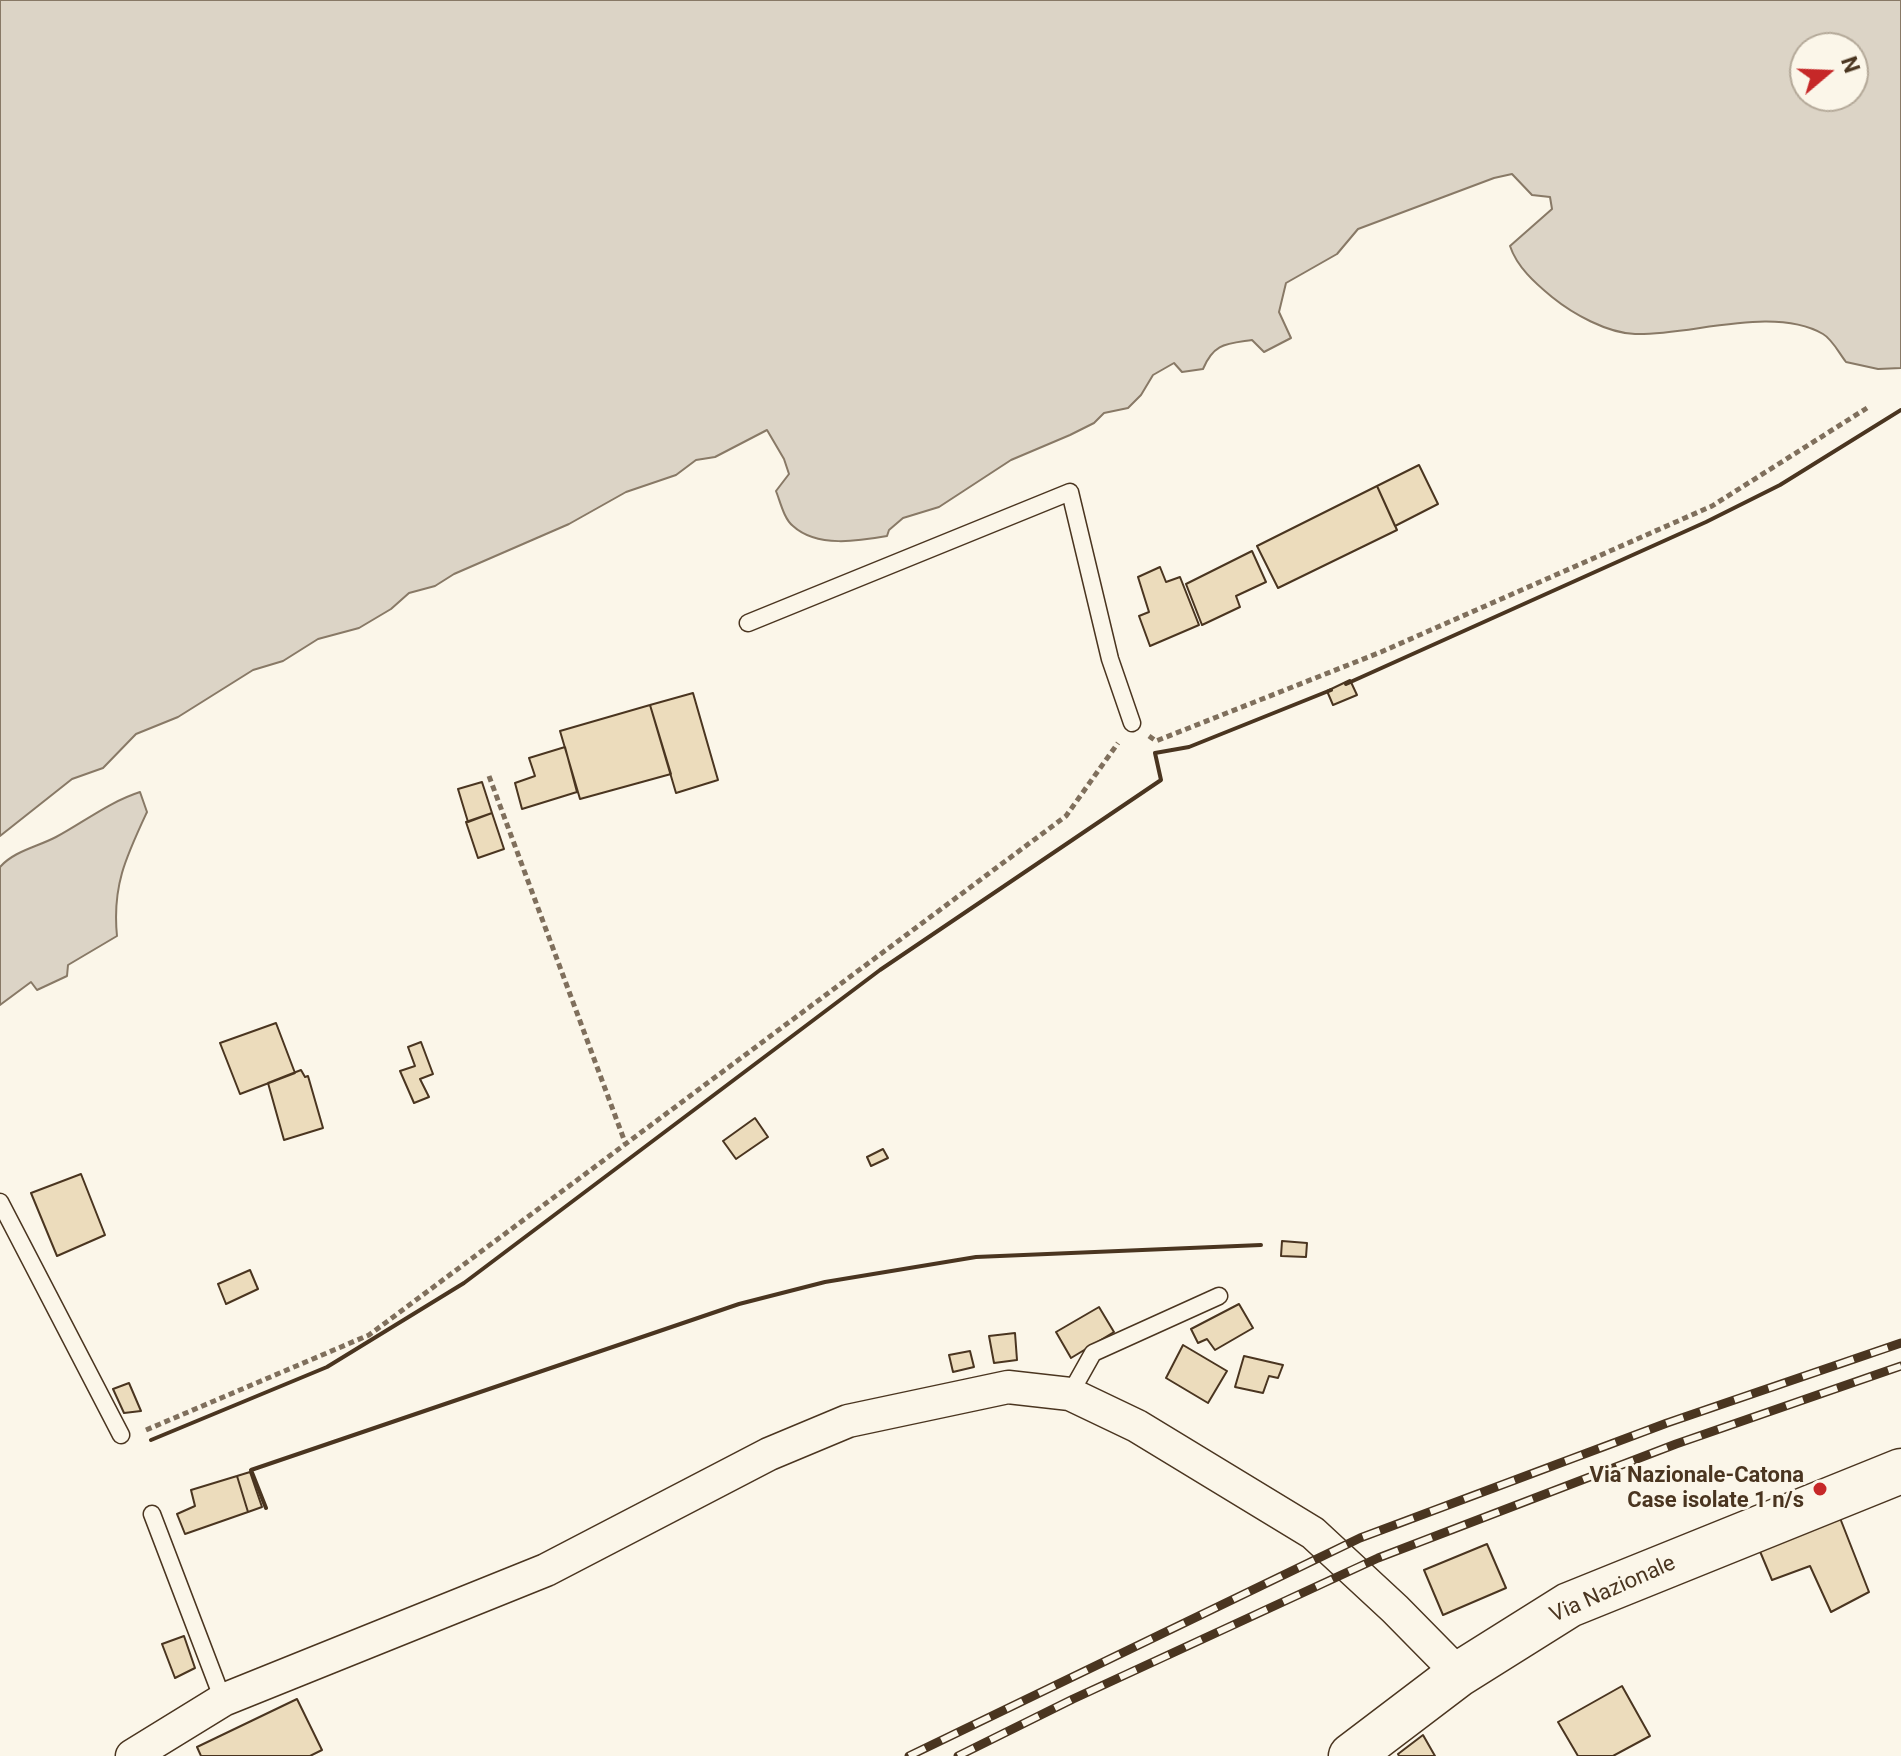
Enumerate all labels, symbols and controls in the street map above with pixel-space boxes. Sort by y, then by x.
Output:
north arrow [1789,32,1869,112]
text: N [1836,53,1865,76]
place label: Via Nazionale-Catona Case isolate 1 n/s [1590,1463,1804,1514]
marker: Via Nazionale-Catona Case isolate 1 n/s [1811,1480,1829,1498]
street label: Via Nazionale [1546,1551,1680,1629]

